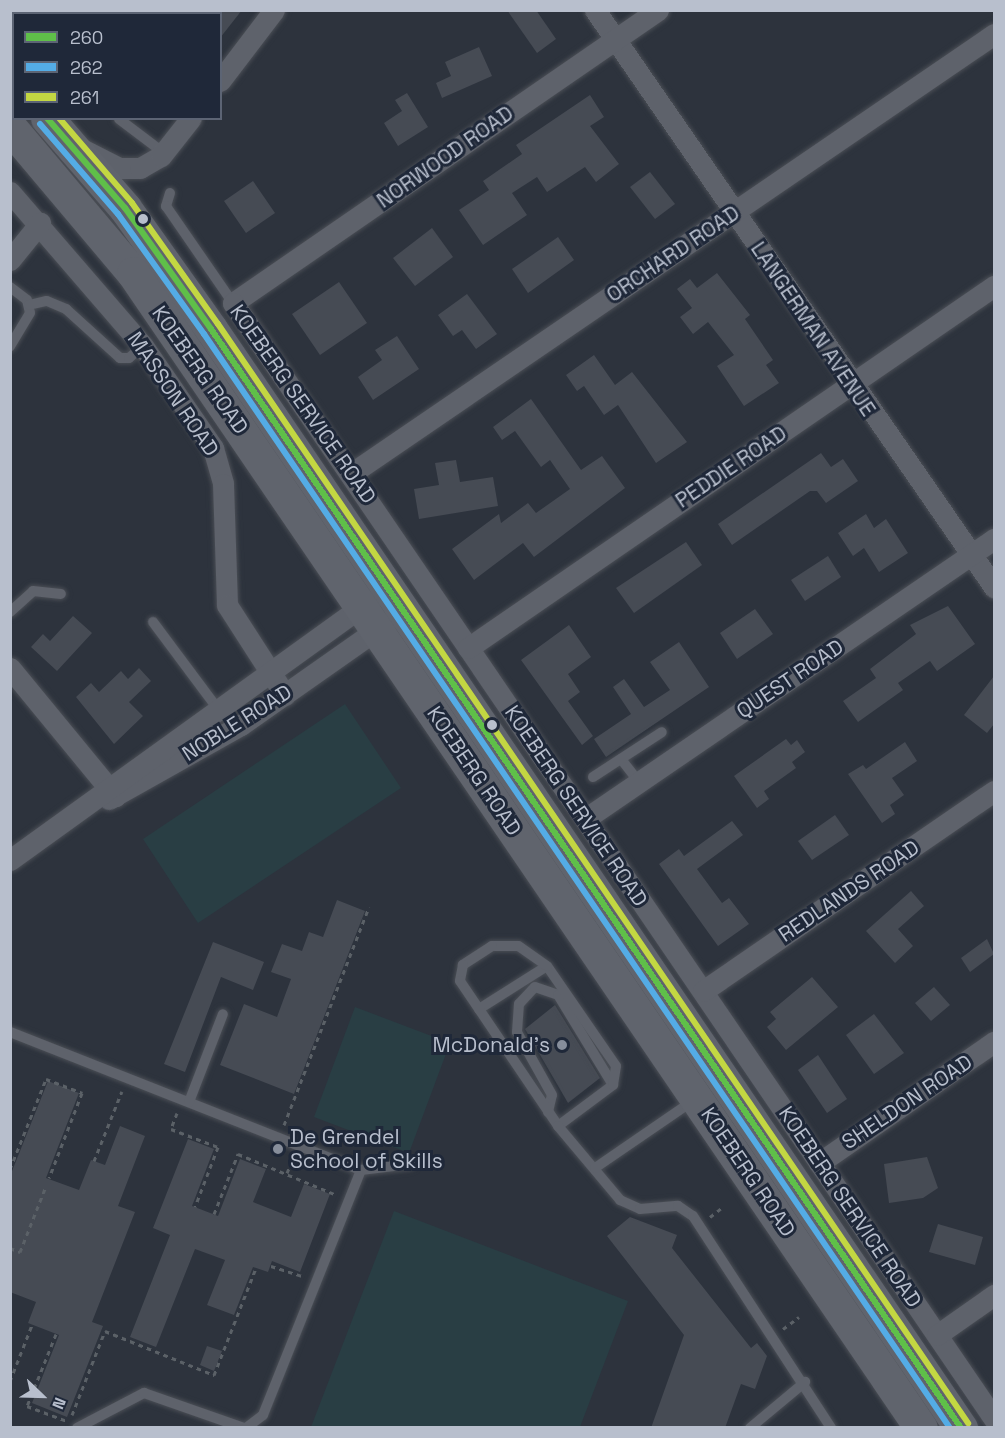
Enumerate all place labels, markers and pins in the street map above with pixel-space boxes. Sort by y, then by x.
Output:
unlabelled marker [137,213,149,225]
unlabelled marker [486,719,498,731]
place label: McDonald's [432,1032,550,1058]
marker: McDonald's [555,1038,569,1052]
place label: De Grendel School of Skills [290,1124,443,1174]
marker: De Grendel School of Skills [271,1142,285,1156]

